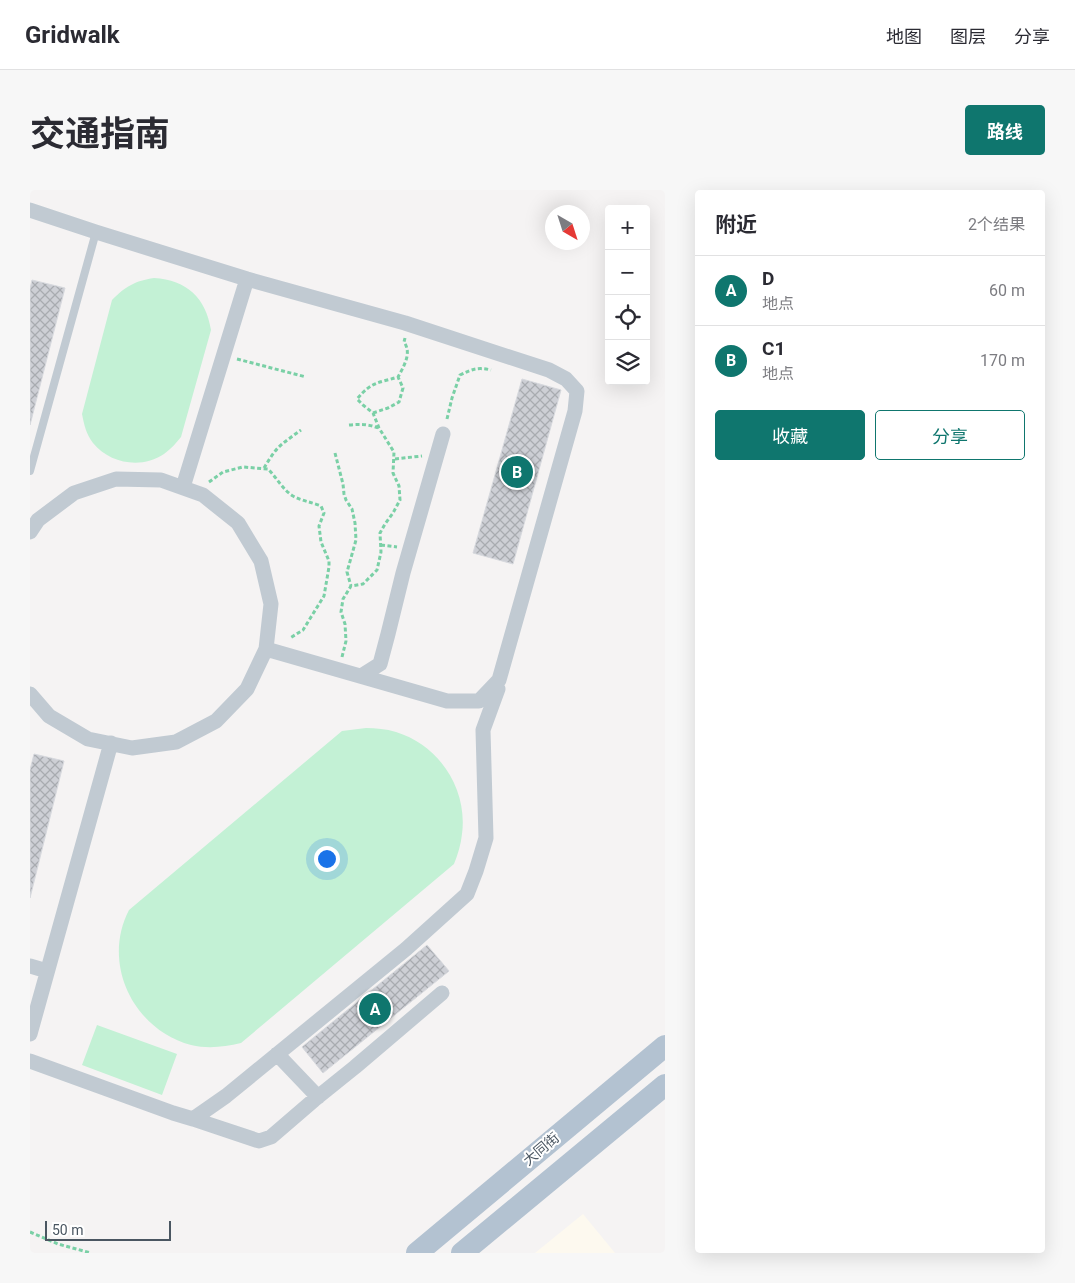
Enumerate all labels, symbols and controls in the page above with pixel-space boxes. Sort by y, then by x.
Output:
text: Gridwalk [25,21,120,49]
text: 地图 [886,26,922,47]
text: 图层 [950,26,986,47]
text: 分享 [1014,26,1050,47]
button: 路线 [965,105,1045,155]
text: 交通指南 [30,114,170,155]
north arrow [545,205,590,250]
map controls [605,205,650,385]
button: + [605,205,650,250]
text: 附近 [715,213,757,237]
text: 2个结果 [968,215,1025,234]
button: − [605,250,650,295]
text: D [762,267,774,290]
text: A [726,281,736,300]
text: 60 m [989,281,1025,300]
text: 地点 [762,294,794,313]
button: locate [605,295,650,340]
text: C1 [762,337,785,360]
button: layers [605,340,650,385]
text: B [726,351,736,370]
text: 170 m [980,351,1025,370]
text: 地点 [762,364,794,383]
button: 收藏 [715,410,865,460]
button: 分享 [875,410,1025,460]
pin: B [501,453,533,491]
your location [314,846,340,872]
pin: A [359,990,391,1028]
street label: 大同街 [520,1129,562,1169]
scale bar [45,1218,171,1241]
text: 50 m [52,1222,84,1238]

